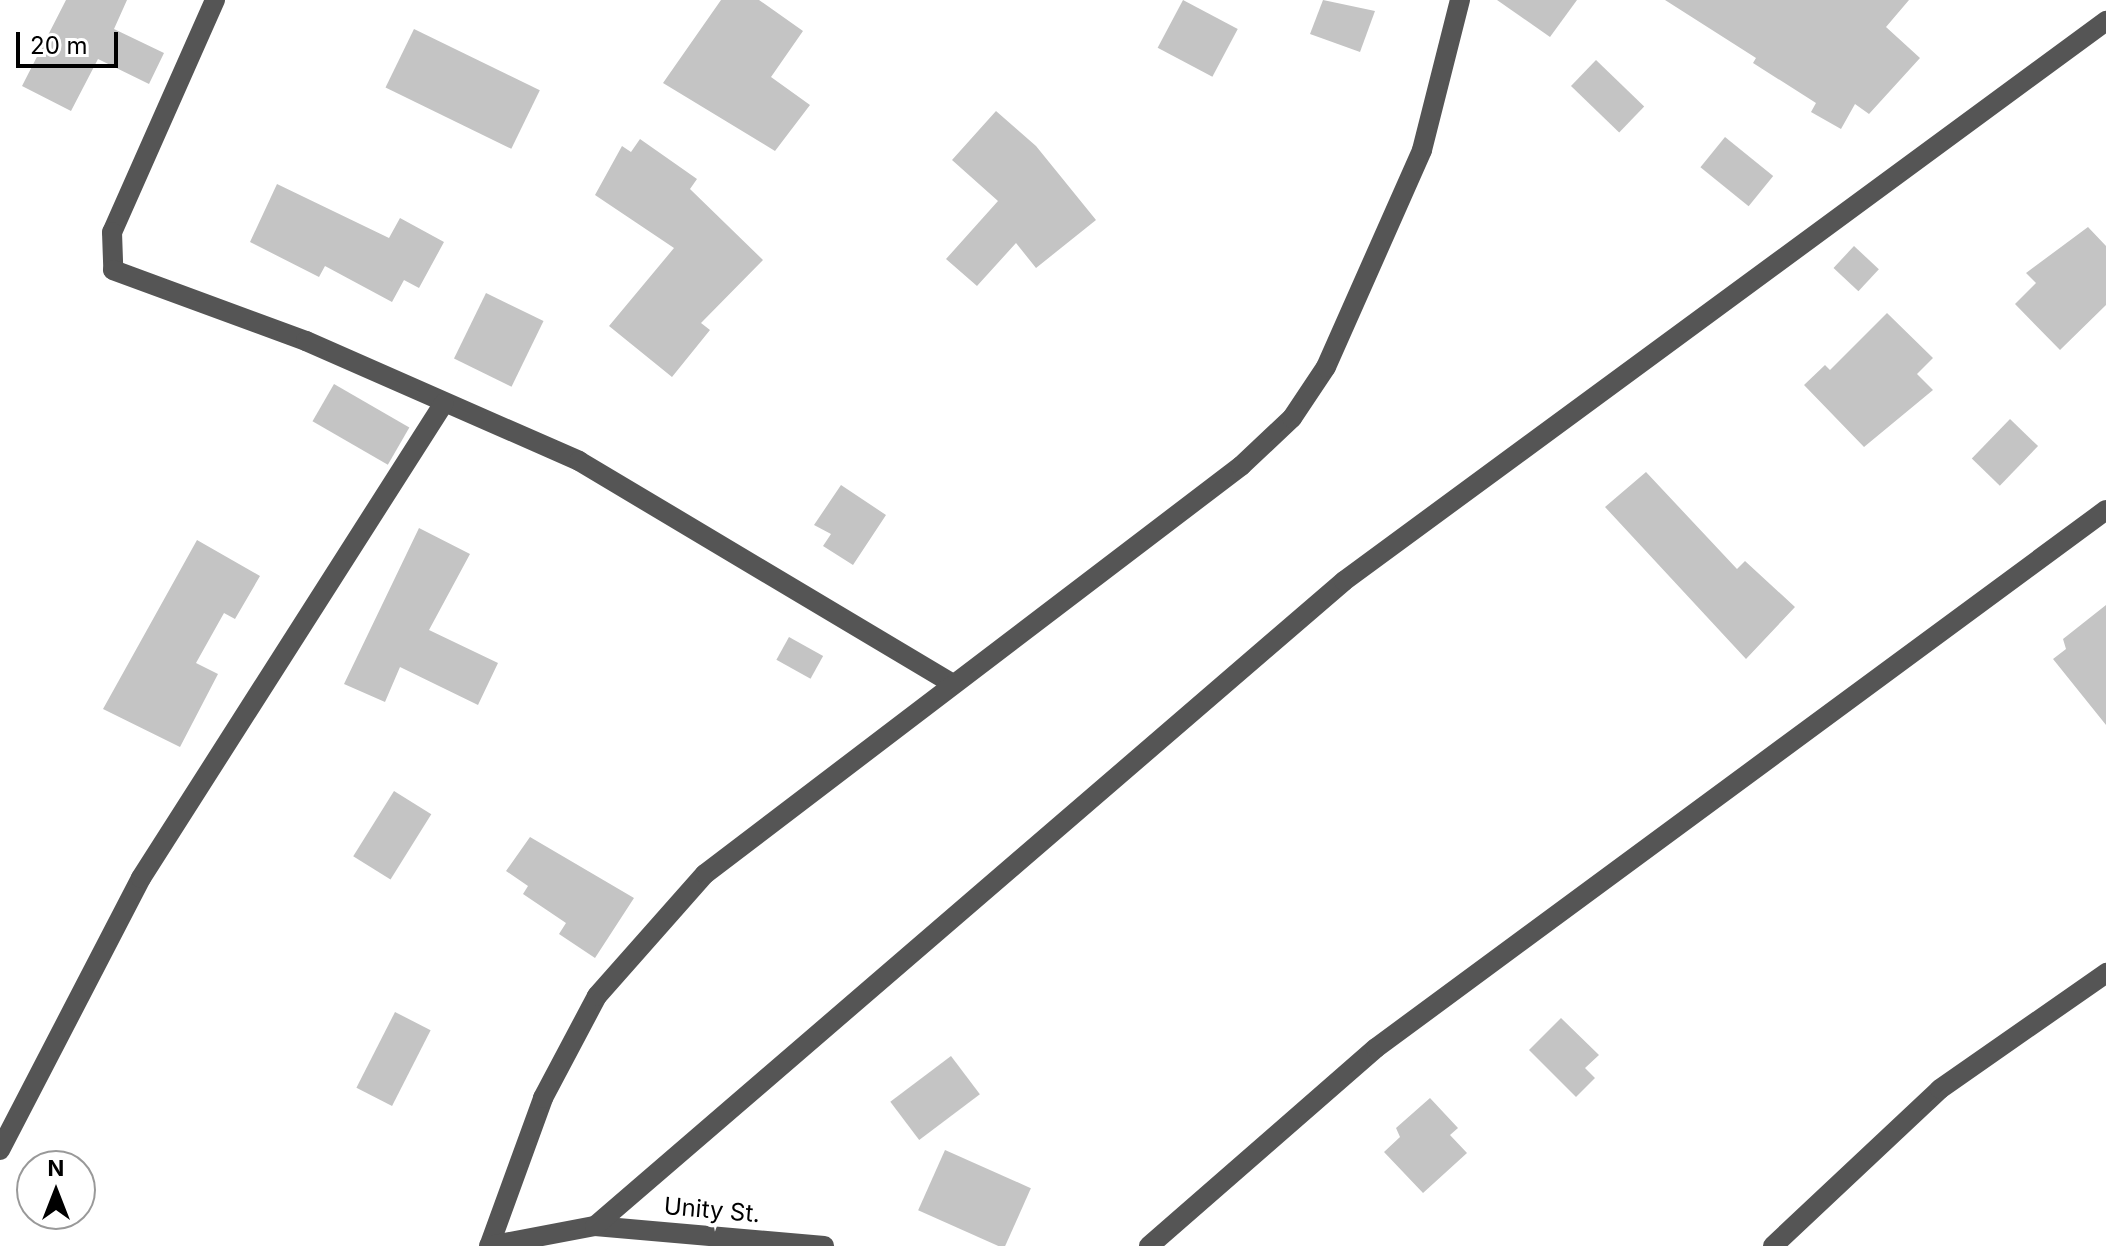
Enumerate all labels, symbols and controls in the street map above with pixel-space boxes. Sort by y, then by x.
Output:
scale bar [20,16,122,66]
text: 20 m [30,31,88,60]
north arrow [16,1150,96,1230]
text: N [48,1155,64,1181]
street label: Unity St. [663,1191,761,1229]

